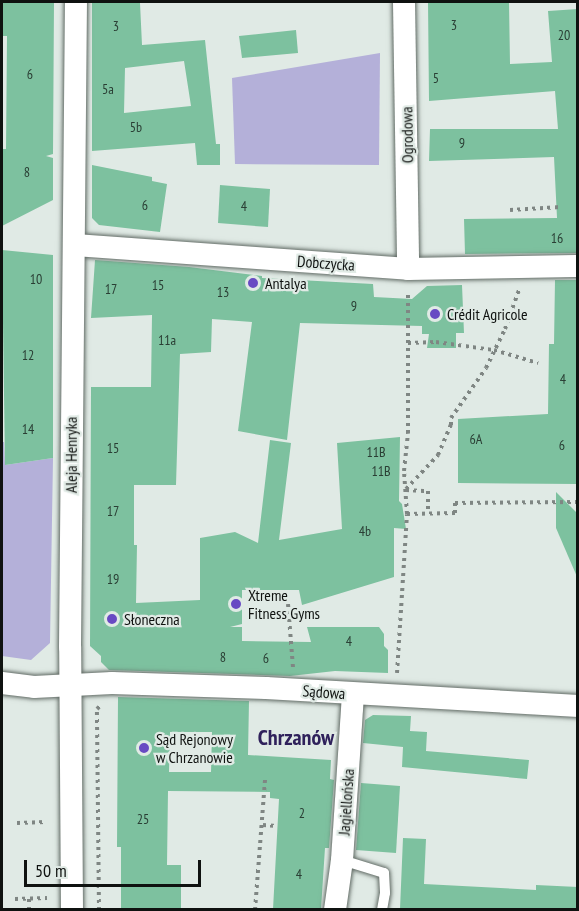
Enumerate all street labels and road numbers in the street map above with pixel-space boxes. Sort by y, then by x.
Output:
street label: Ogrodowa [397,107,417,163]
street label: Dobczycka [297,251,355,275]
street label: Aleja Henryka [61,417,81,493]
street label: Sądowa [302,681,346,703]
street label: Jagiellońska [334,768,358,836]

